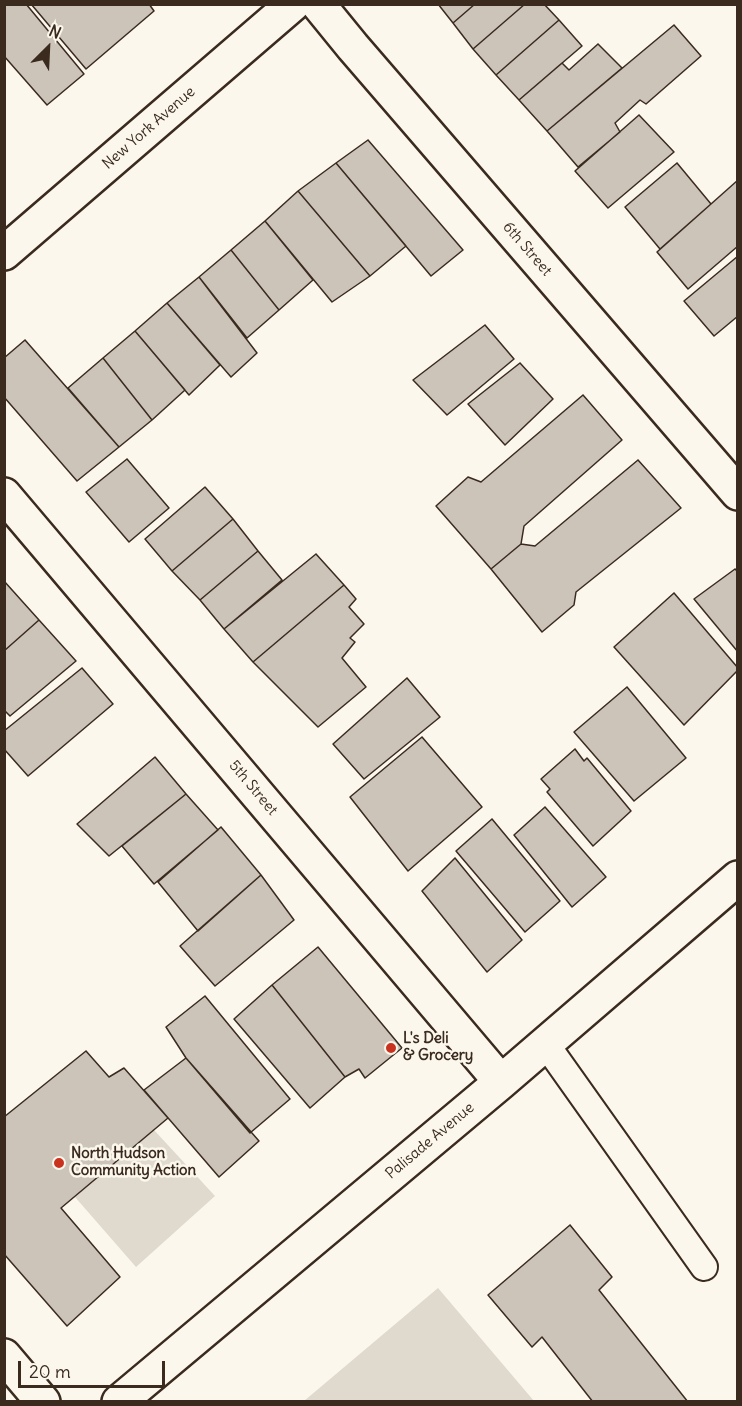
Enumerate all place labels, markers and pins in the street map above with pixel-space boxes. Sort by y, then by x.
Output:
place label: L's Deli & Grocery [403,1030,473,1065]
marker: L's Deli & Grocery [384,1041,398,1055]
place label: North Hudson Community Action [71,1145,196,1180]
marker: North Hudson Community Action [52,1156,66,1170]

